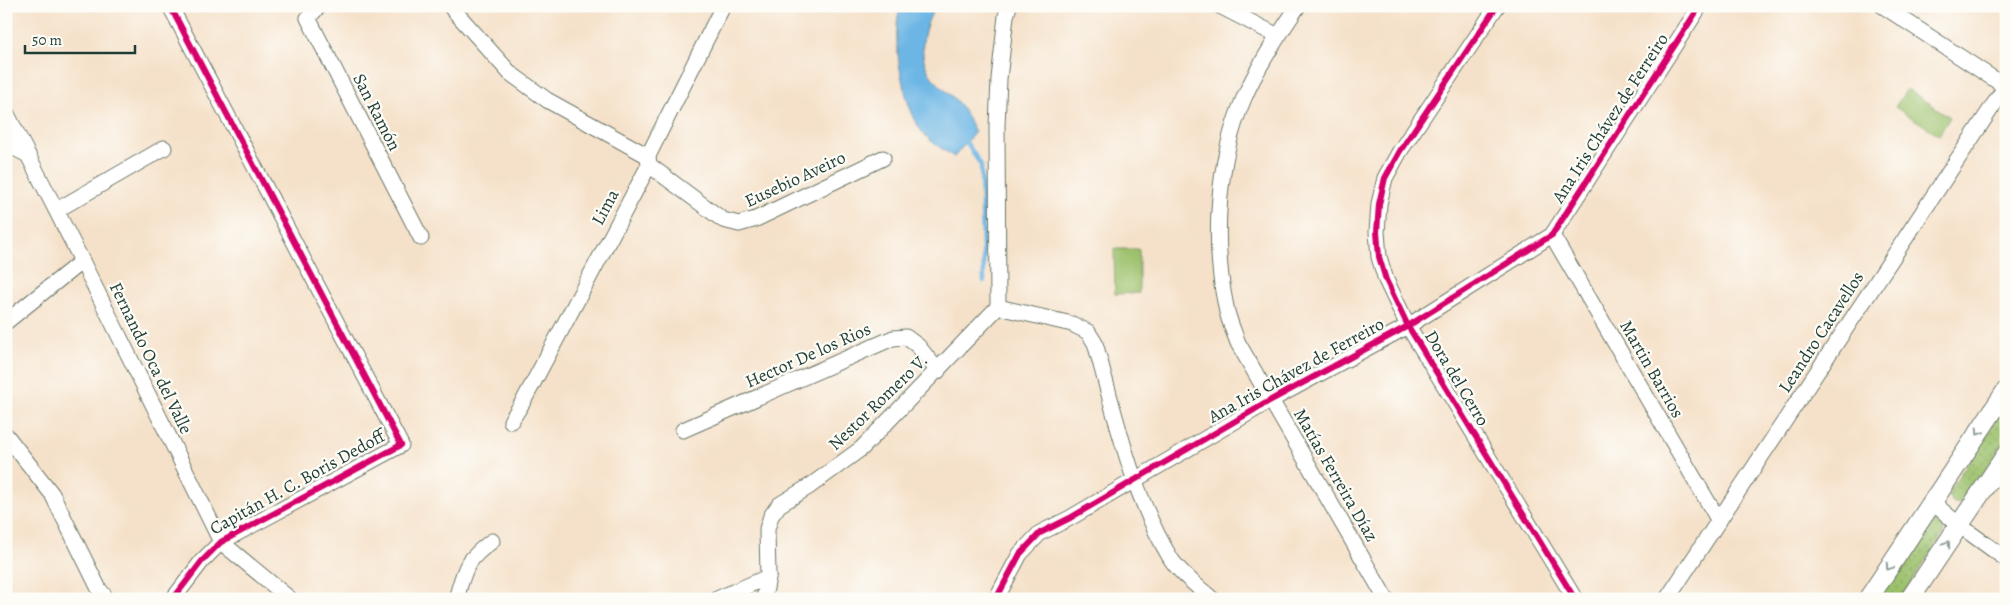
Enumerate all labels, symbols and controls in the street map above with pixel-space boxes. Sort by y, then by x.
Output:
scale bar [25,22,135,54]
street label: Ana Iris Chávez de Ferreiro [1546,28,1674,208]
text: 50 m [32,30,62,50]
street label: San Ramón [347,69,407,155]
street label: Eusebio Aveiro [741,145,849,213]
street label: Lima [586,184,625,229]
street label: Leandro Cacavellos [1773,267,1869,397]
street label: Fernando Oca del Valle [104,278,198,438]
street label: Ana Iris Chávez de Ferreiro [1203,312,1388,429]
street label: Martin Barrios [1614,316,1690,422]
street label: Hector De los Rios [742,317,874,393]
street label: Dora del Cerro [1419,326,1495,430]
street label: Nestor Romero V. [823,348,933,456]
street label: Matías Ferreira Díaz [1288,404,1384,546]
street label: Capitán H. C. Boris Dedoff [205,422,391,540]
one-way arrow [1976,426,1985,435]
one-way arrow [1941,540,1950,549]
one-way arrow [1886,561,1895,571]

